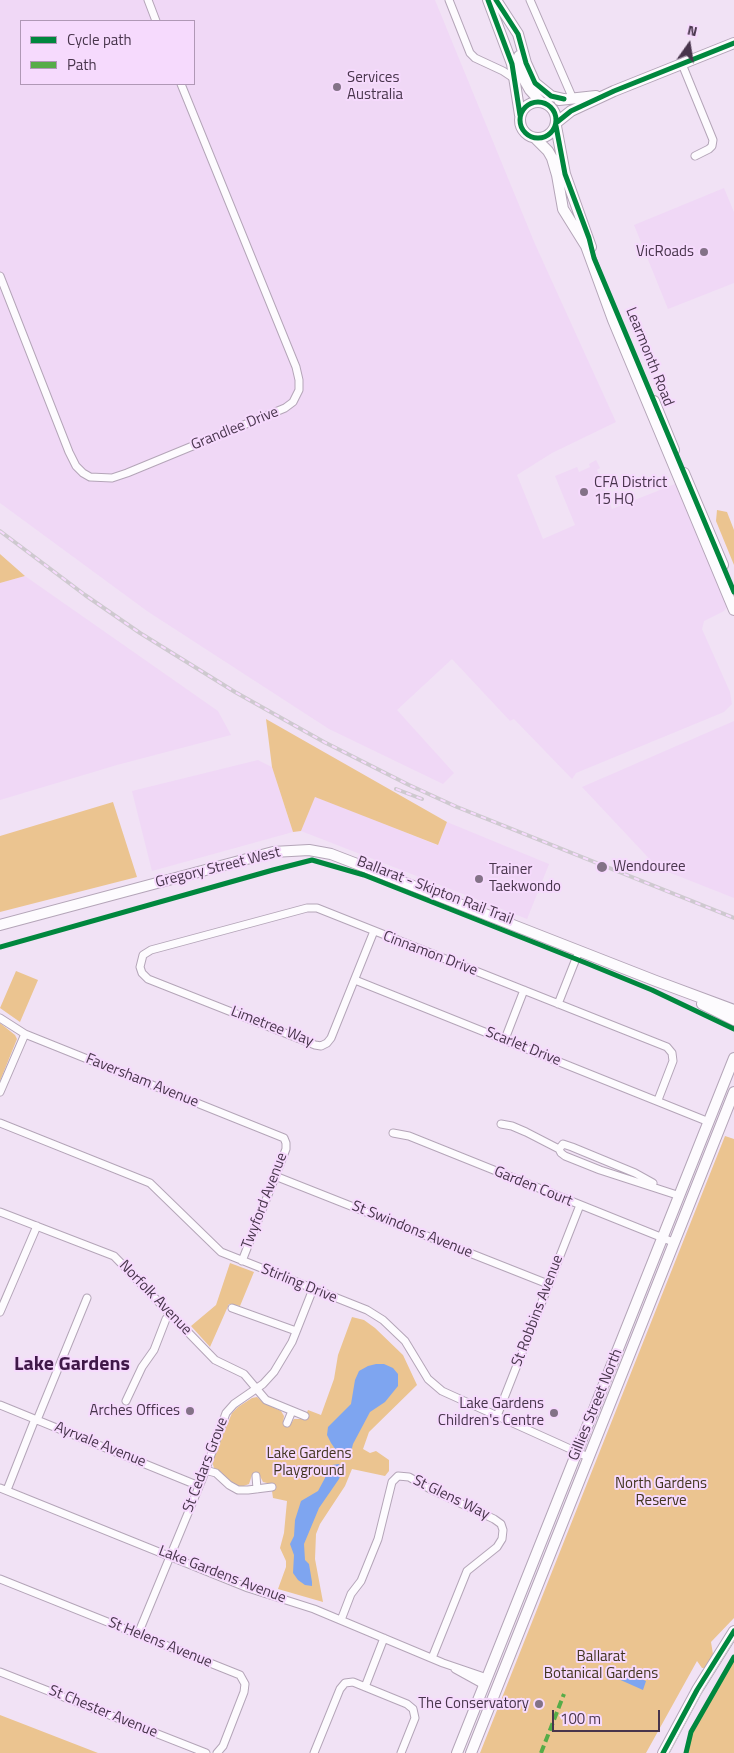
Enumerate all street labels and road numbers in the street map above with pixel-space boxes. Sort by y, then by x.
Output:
street label: Learmonth Road [621,305,677,409]
street label: Grandlee Drive [189,403,281,455]
street label: Gregory Street West [154,844,282,892]
street label: Ballarat - Skipton Rail Trail [354,853,516,929]
street label: Cinnamon Drive [380,928,480,980]
street label: Limetree Way [228,1003,316,1051]
street label: Scarlet Drive [483,1024,563,1070]
street label: Faversham Avenue [83,1050,201,1112]
street label: Twyford Avenue [238,1150,292,1252]
street label: Garden Court [491,1163,575,1211]
street label: St Swindons Avenue [349,1198,475,1262]
street label: St Robbins Avenue [508,1253,568,1369]
street label: Norfolk Avenue [115,1257,195,1339]
street label: Stirling Drive [258,1261,340,1307]
street label: Gillies Street North [565,1346,627,1464]
street label: St Cedars Grove [180,1415,232,1515]
street label: Ayrvale Avenue [52,1418,148,1472]
street label: St Glens Way [410,1472,492,1524]
street label: Lake Gardens Avenue [156,1542,288,1608]
street label: St Helens Avenue [105,1614,215,1672]
street label: St Chester Avenue [46,1682,160,1742]

